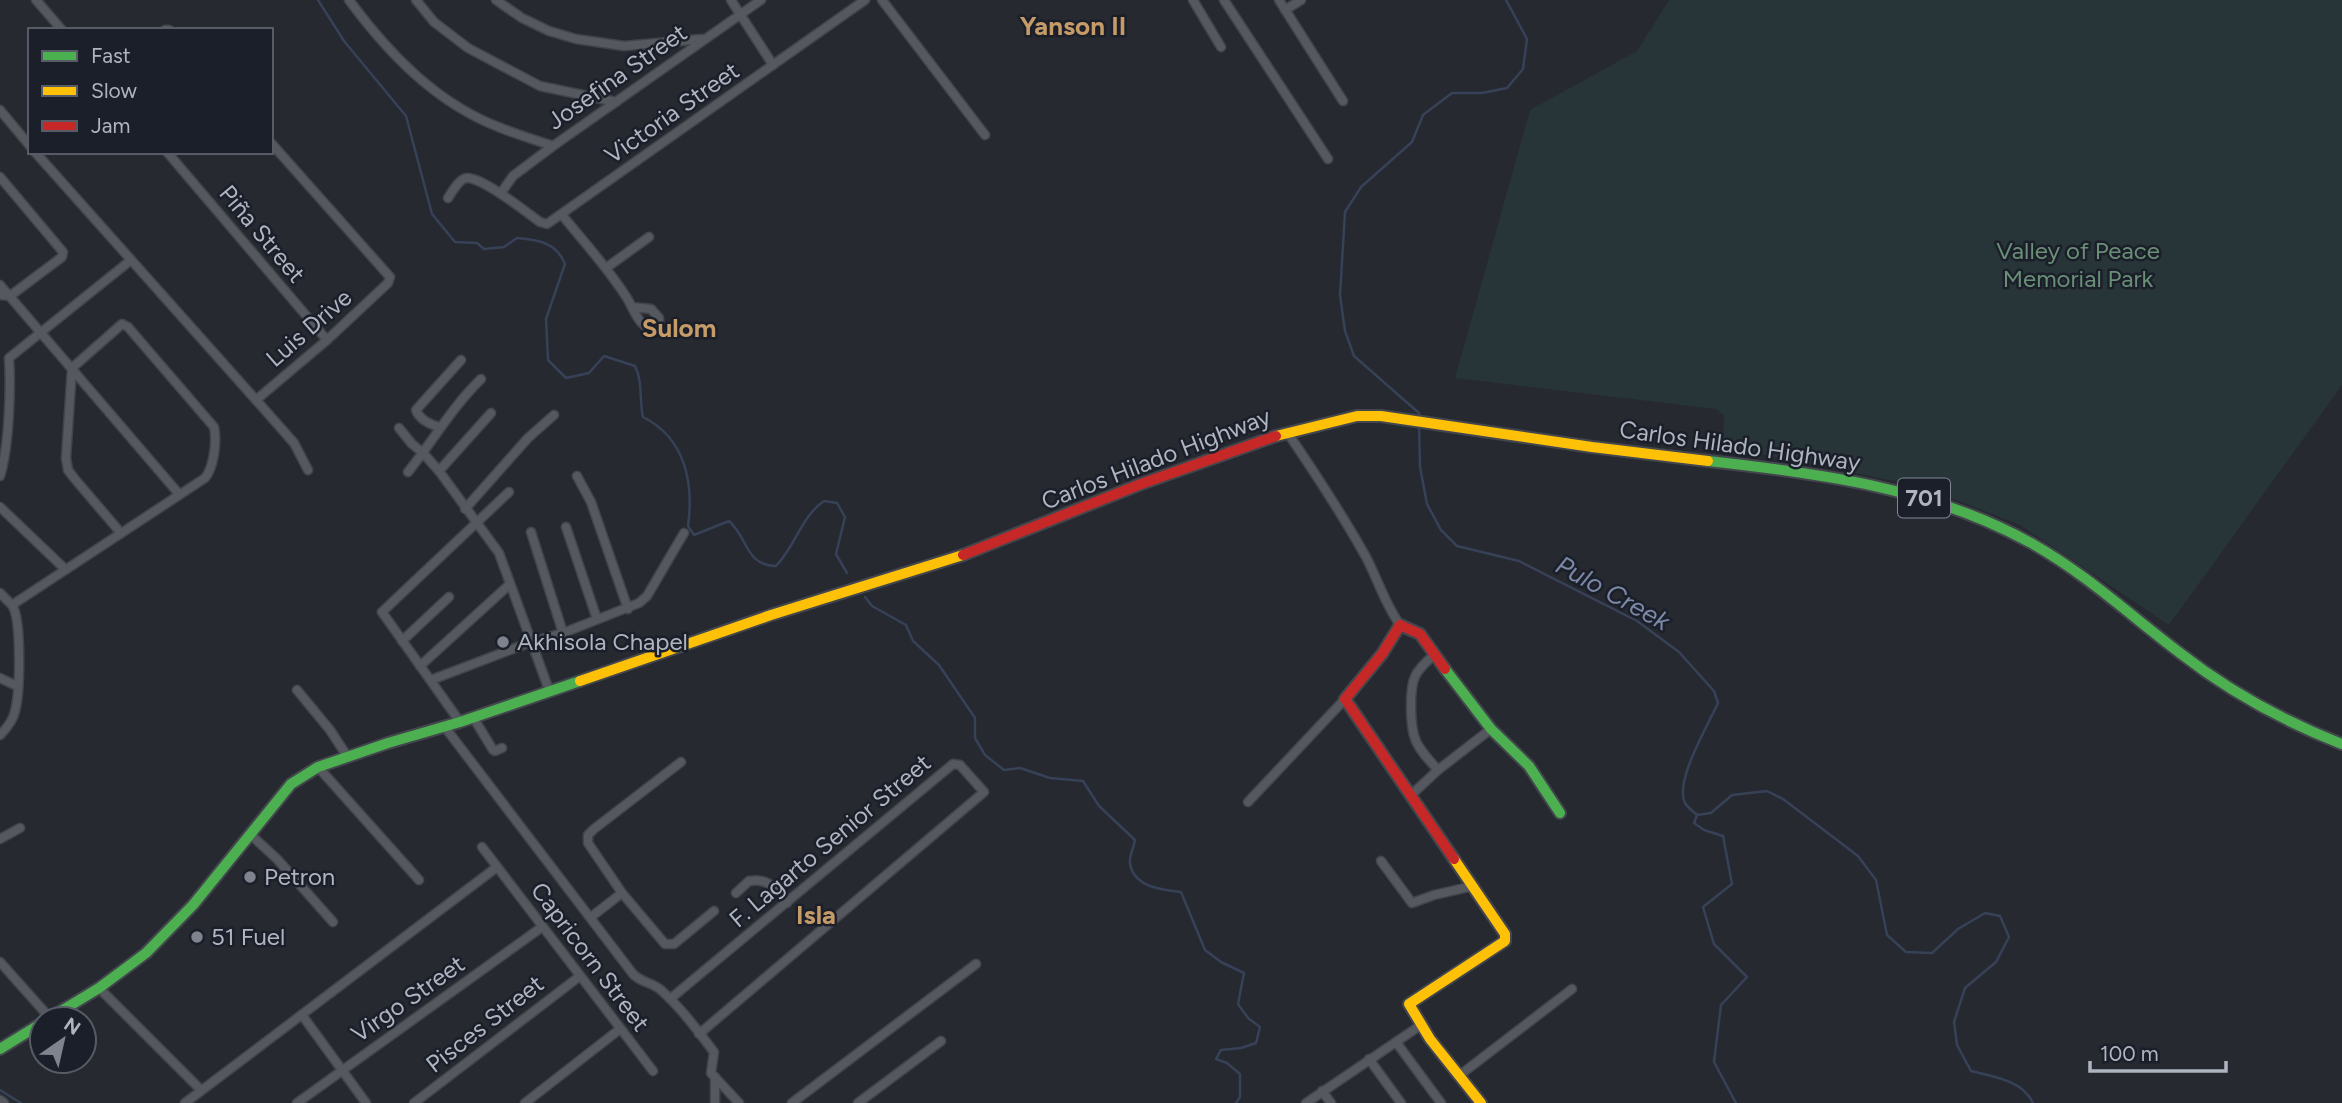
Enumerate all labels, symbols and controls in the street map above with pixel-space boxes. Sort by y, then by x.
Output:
district label: Yanson II [1020,10,1126,42]
street label: Josefina Street [541,18,692,135]
legend [28,28,273,154]
text: Fast [91,43,131,68]
street label: Victoria Street [599,56,744,170]
text: Slow [91,78,137,103]
text: Jam [91,113,130,138]
street label: Piña Street [213,179,311,288]
park label: Valley of Peace Memorial Park [1996,236,2160,293]
street label: Luis Drive [260,283,357,373]
district label: Sulom [642,312,716,344]
street label: Carlos Hilado Highway [1037,401,1275,516]
street label: Carlos Hilado Highway [1618,414,1863,477]
road number: 701 [1898,478,1950,518]
water label: Pulo Creek [1550,549,1677,638]
place label: Akhisola Chapel [517,627,688,656]
marker: Akhisola Chapel [495,634,511,650]
street label: F. Lagarto Senior Street [723,748,936,933]
place label: Petron [264,862,335,891]
marker: Petron [242,869,258,885]
street label: Capricorn Street [525,877,656,1037]
district label: Isla [796,899,836,931]
place label: 51 Fuel [211,922,285,951]
marker: 51 Fuel [189,929,205,945]
street label: Virgo Street [346,949,470,1048]
street label: Pisces Street [420,969,549,1078]
north arrow [28,1005,98,1075]
text: N [60,1013,85,1040]
scale bar [2090,1030,2226,1074]
text: 100 m [2100,1041,2159,1066]

